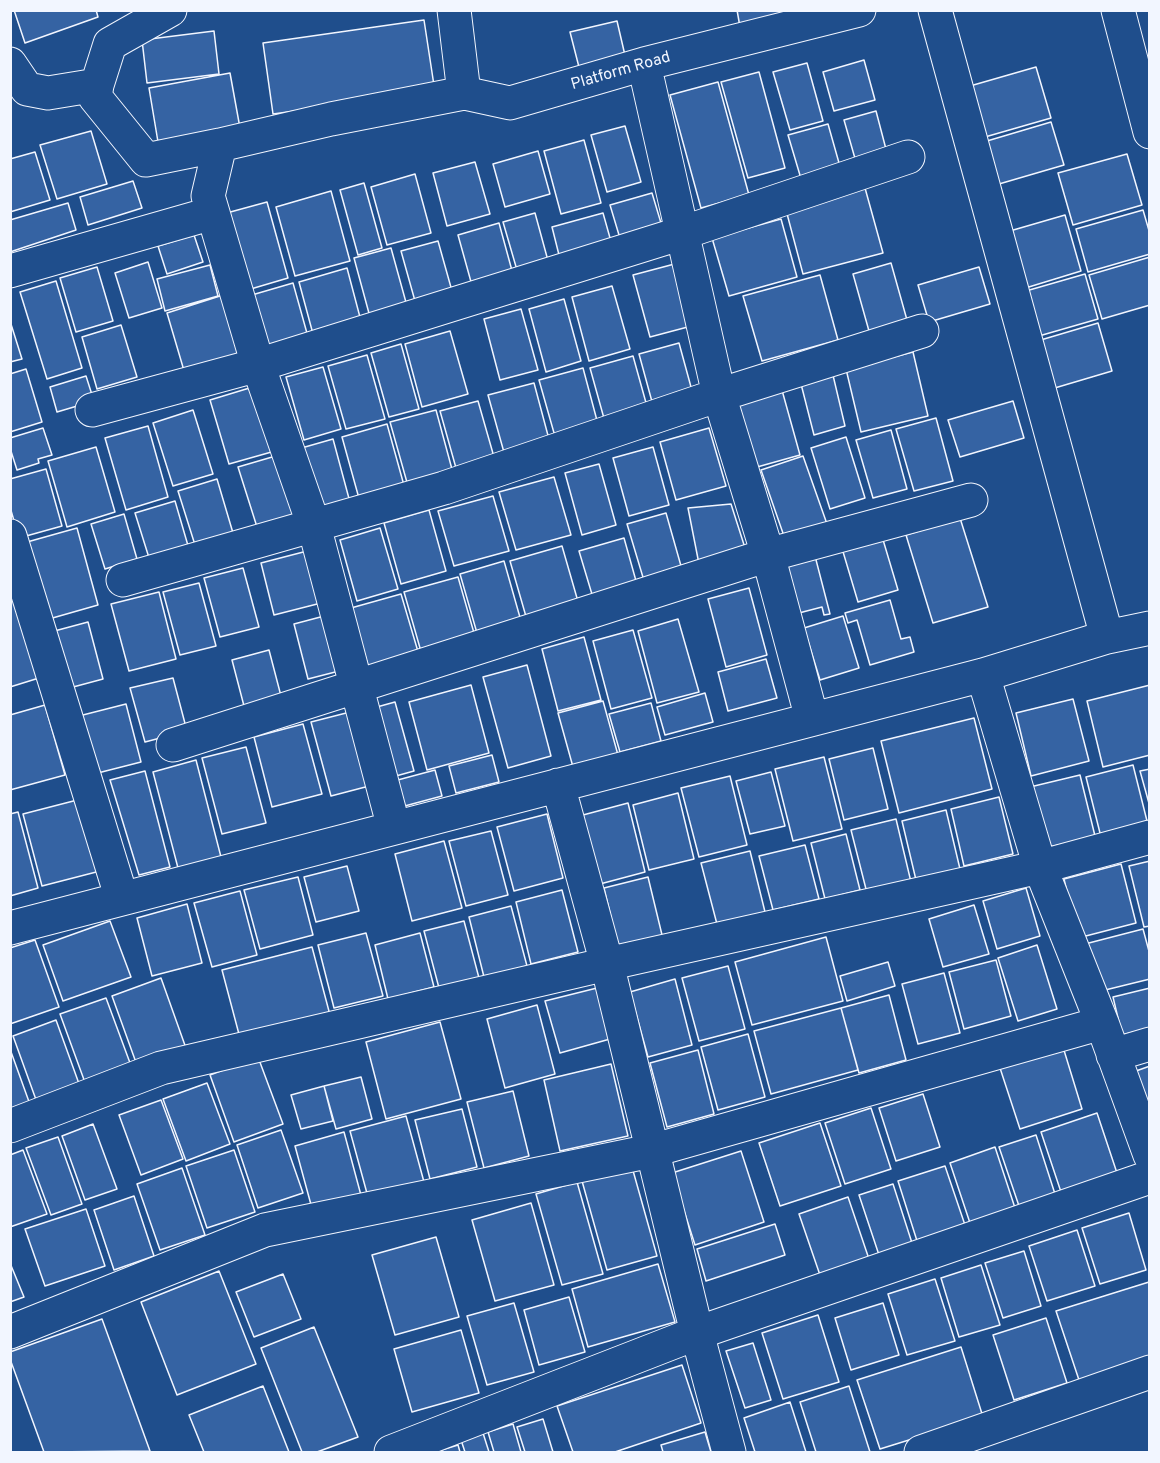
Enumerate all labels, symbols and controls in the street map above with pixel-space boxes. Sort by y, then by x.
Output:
street label: Platform Road [569,49,673,95]

